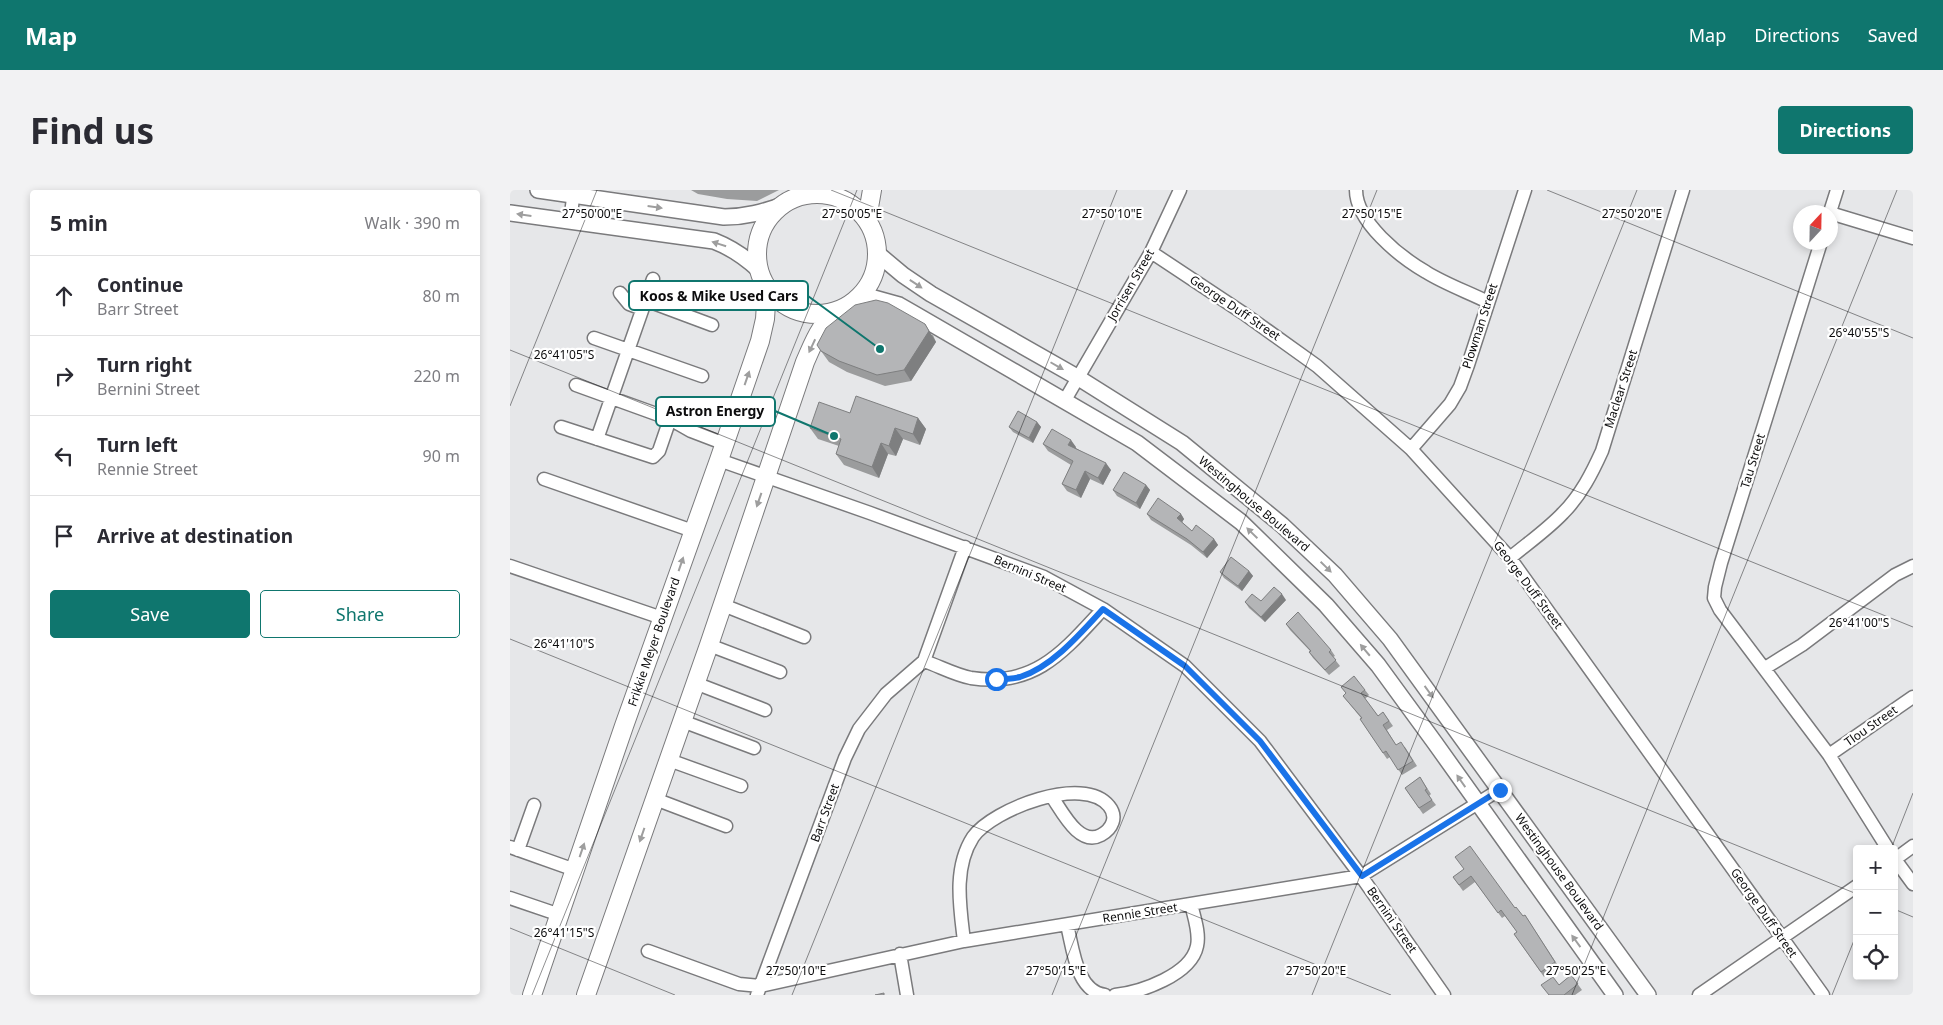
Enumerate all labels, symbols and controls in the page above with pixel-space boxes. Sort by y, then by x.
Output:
text: Map [25,19,77,52]
text: Map [1689,23,1726,47]
text: Directions [1754,23,1840,47]
text: Saved [1868,23,1918,47]
button: Directions [1778,106,1913,154]
text: Find us [30,107,154,154]
one-way arrow [648,203,664,211]
text: 27°50'00"E [562,205,622,222]
text: 27°50'05"E [822,205,882,222]
text: 27°50'10"E [1082,205,1142,222]
text: 27°50'15"E [1342,205,1402,222]
text: 27°50'20"E [1602,205,1662,222]
north arrow [1793,205,1838,250]
text: 5 min [50,209,108,237]
one-way arrow [516,211,532,219]
text: Walk · 390 m [365,212,460,234]
one-way arrow [711,239,726,247]
street label: Jorrisen Street [1103,245,1158,325]
street label: George Duff Street [1187,271,1284,345]
text: Continue [97,272,183,298]
one-way arrow [910,279,923,289]
street label: Plowman Street [1458,280,1502,371]
callout: Koos & Mike Used Cars [629,281,808,310]
icon: ahead [50,282,78,310]
text: 80 m [423,285,460,307]
text: Koos & Mike Used Cars [640,286,798,305]
text: Barr Street [97,298,178,320]
text: 26°40'55"S [1829,324,1890,341]
one-way arrow [808,339,816,353]
text: 26°41'05"S [534,346,595,363]
street label: Maclear Street [1600,347,1641,430]
text: Turn right [97,352,192,378]
one-way arrow [1050,361,1063,370]
icon: right [50,362,78,390]
text: 220 m [413,365,460,387]
one-way arrow [744,370,751,385]
text: Bernini Street [97,378,200,400]
callout: Astron Energy [656,397,775,426]
text: Astron Energy [666,401,764,420]
street label: Tau Street [1736,431,1769,490]
text: Turn left [97,432,178,458]
icon: left [50,442,78,470]
text: 90 m [423,445,460,467]
street label: Westinghouse Boulevard [1195,452,1314,555]
text: Rennie Street [97,458,198,480]
one-way arrow [755,492,762,507]
icon: arrive [50,522,78,550]
text: Arrive at destination [97,523,293,549]
one-way arrow [1247,527,1259,539]
street label: George Duff Street [1490,537,1567,633]
street label: Bernini Street [991,551,1070,597]
one-way arrow [677,556,685,571]
one-way arrow [1320,561,1332,573]
street label: Frikkie Meyer Boulevard [623,575,684,709]
button: Save [50,590,250,638]
button: Share [260,590,460,638]
text: 26°41'00"S [1829,614,1890,631]
text: 26°41'10"S [534,635,595,652]
one-way arrow [1359,644,1370,657]
route start [985,668,1008,691]
one-way arrow [1424,685,1434,699]
street label: Tlou Street [1841,701,1901,750]
one-way arrow [1456,774,1466,788]
route end [1489,779,1512,802]
street label: Barr Street [806,781,843,844]
street label: Westinghouse Boulevard [1511,810,1608,934]
one-way arrow [638,828,646,843]
one-way arrow [579,842,586,857]
map controls [1853,845,1898,980]
button: + [1853,845,1898,890]
street label: George Duff Street [1727,864,1802,962]
street label: Bernini Street [1363,883,1422,957]
button: − [1853,890,1898,935]
street label: Rennie Street [1101,898,1179,927]
text: 26°41'15"S [534,924,595,941]
one-way arrow [1571,934,1581,948]
button: locate [1853,935,1898,980]
text: 27°50'10"E [766,962,826,979]
text: 27°50'15"E [1026,962,1086,979]
text: 27°50'20"E [1286,962,1346,979]
text: 27°50'25"E [1546,962,1606,979]

